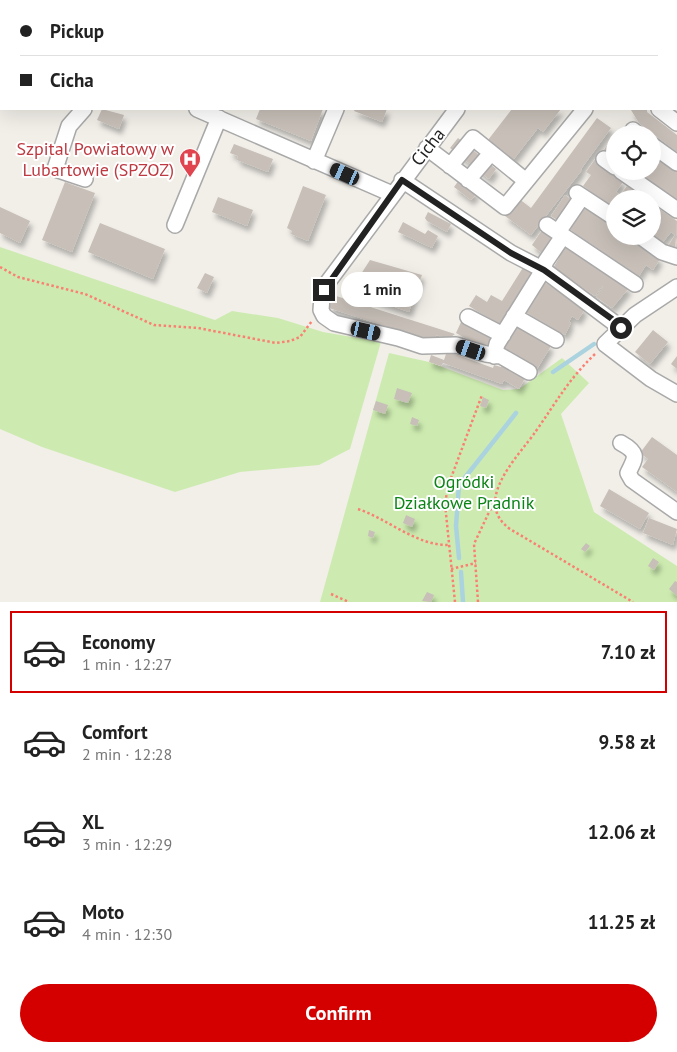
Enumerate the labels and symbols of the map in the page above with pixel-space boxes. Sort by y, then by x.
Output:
street label: Cicha [406,123,450,170]
place label: Szpital Powiatowy w Lubartowie (SPZOZ) [16,137,175,181]
hospital icon: Szpital Powiatowy w Lubartowie (SPZOZ) [178,147,202,178]
car [328,161,361,187]
callout: 1 min [342,272,424,308]
route end [313,279,335,301]
route start [610,317,632,339]
car [349,320,382,342]
car [454,338,487,362]
park label: Ogródki Działkowe Pradnik [394,470,535,514]

